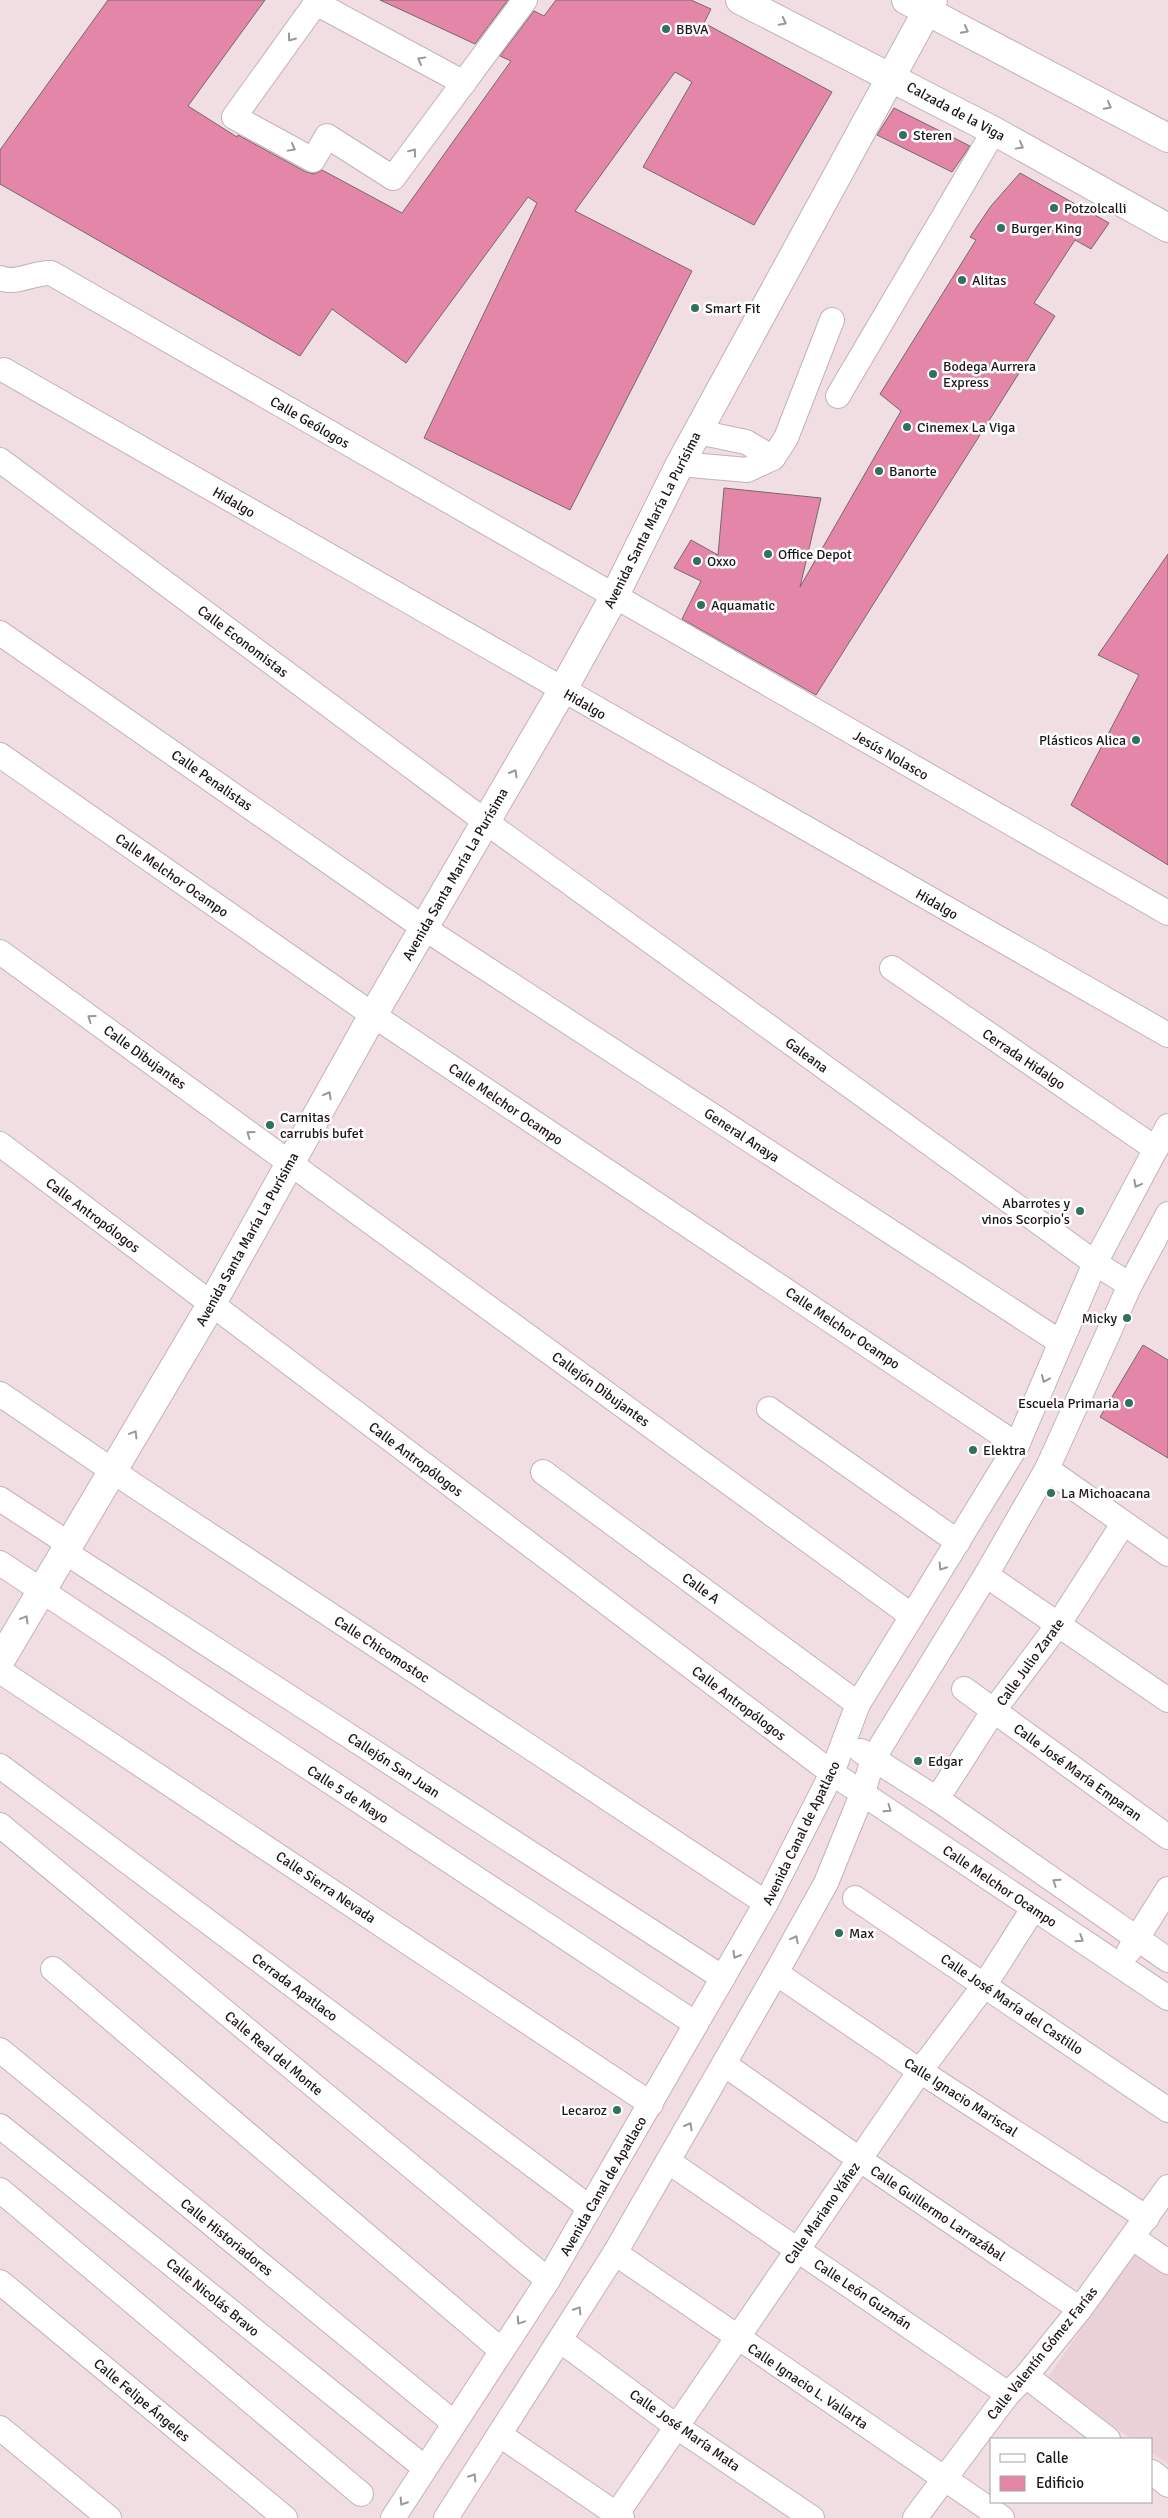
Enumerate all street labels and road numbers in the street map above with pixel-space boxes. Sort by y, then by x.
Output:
street label: Calzada de la Viga [904,78,1008,144]
street label: Calle Geólogos [267,393,352,452]
street label: Avenida Santa María La Purísima [600,429,705,611]
street label: Hidalgo [209,483,258,521]
street label: Calle Economistas [194,602,291,681]
street label: Hidalgo [560,685,609,723]
street label: Jesús Nolasco [850,727,931,784]
street label: Calle Penalistas [168,746,255,815]
street label: Avenida Santa María La Purísima [399,785,512,963]
street label: Calle Melchor Ocampo [112,830,232,921]
street label: Hidalgo [912,885,961,923]
street label: Calle Dibujantes [100,1022,189,1093]
street label: Cerrada Hidalgo [979,1025,1069,1093]
street label: Galeana [782,1034,831,1077]
street label: Calle Melchor Ocampo [445,1060,566,1149]
street label: General Anaya [701,1105,783,1166]
street label: Avenida Santa María La Purísima [192,1149,302,1329]
street label: Calle Antropólogos [42,1174,143,1256]
street label: Calle Melchor Ocampo [782,1284,903,1373]
street label: Callejón Dibujantes [549,1348,653,1431]
street label: Calle Antropólogos [365,1418,466,1500]
street label: Calle A [679,1569,723,1608]
street label: Calle Chicomostoc [331,1612,433,1687]
street label: Calle Julio Zarate [993,1615,1068,1709]
street label: Calle Antropólogos [688,1662,789,1744]
street label: Calle José María Emparan [1010,1720,1145,1825]
street label: Callejón San Juan [344,1729,443,1802]
street label: Avenida Canal de Apatlaco [759,1758,844,1908]
street label: Calle 5 de Mayo [304,1762,392,1827]
street label: Calle Melchor Ocampo [939,1842,1060,1931]
street label: Calle Sierra Nevada [273,1848,379,1927]
street label: Cerrada Apatlaco [248,1950,341,2025]
street label: Calle José María del Castillo [937,1950,1086,2058]
street label: Calle Real del Monte [221,2007,326,2099]
street label: Calle Ignacio Mariscal [901,2054,1021,2141]
street label: Avenida Canal de Apatlaco [557,2113,650,2259]
street label: Calle Mariano Yáñez [781,2159,864,2268]
street label: Calle Guillermo Larrazábal [867,2162,1008,2265]
street label: Calle Historiadores [177,2195,276,2280]
street label: Calle Nicolás Bravo [163,2255,263,2340]
street label: Calle León Guzmán [811,2255,915,2333]
street label: Calle Valentín Gómez Farías [983,2283,1101,2423]
street label: Calle Ignacio L. Vallarta [744,2340,871,2433]
street label: Calle Felipe Ángeles [90,2355,193,2446]
street label: Calle José María Mata [626,2386,743,2475]

